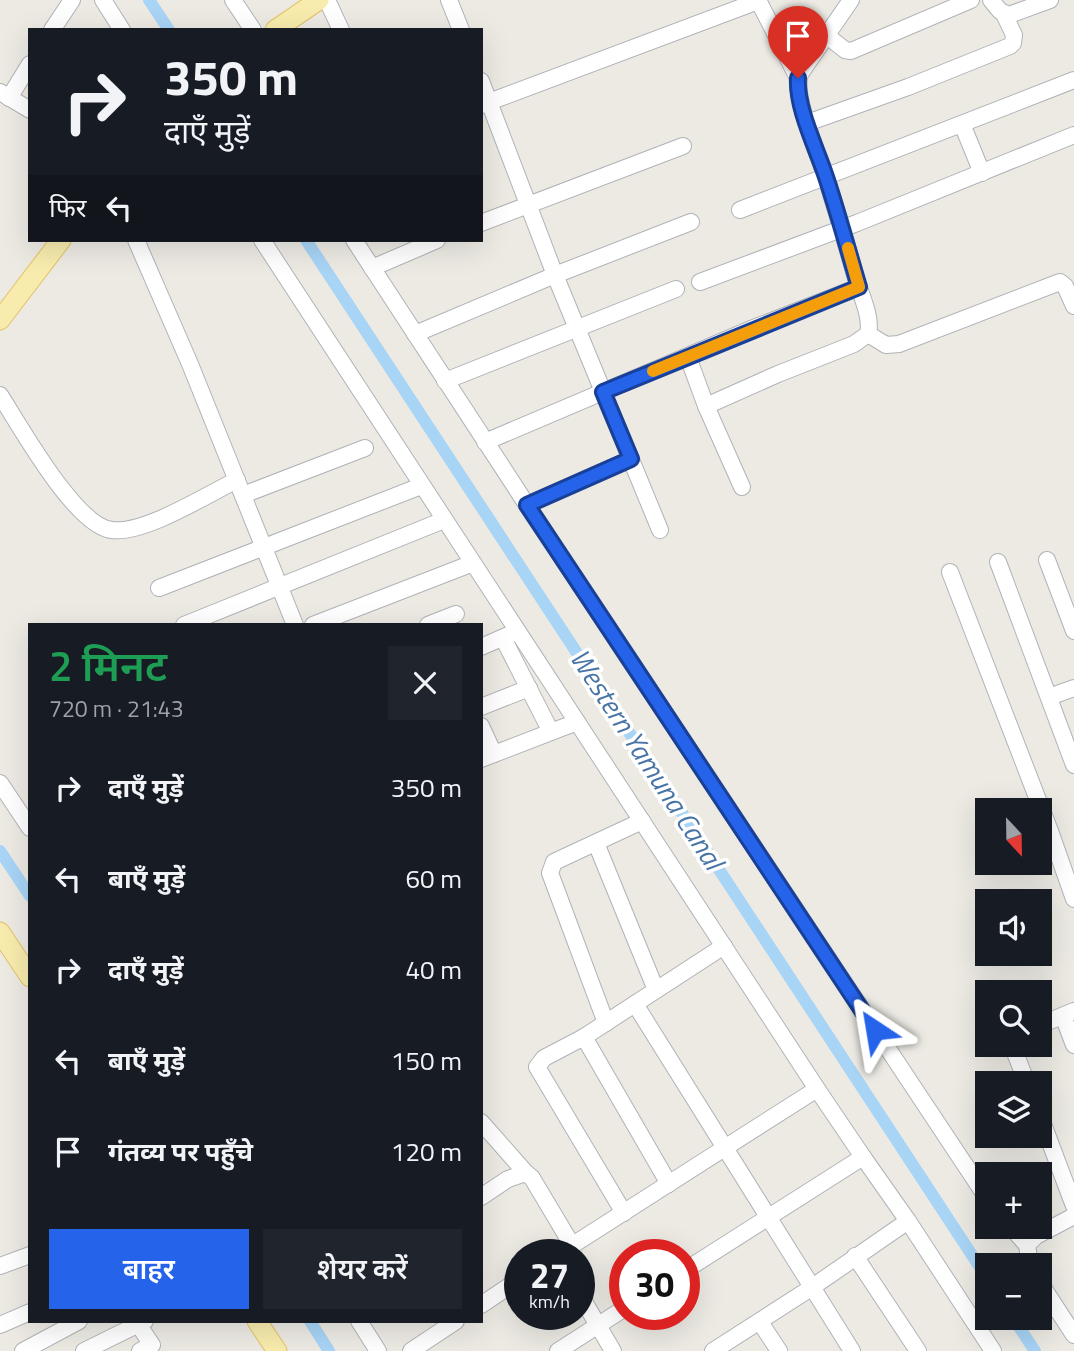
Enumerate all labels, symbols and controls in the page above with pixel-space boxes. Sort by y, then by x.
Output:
pin [768,6,828,78]
icon: arrive [779,17,817,55]
text: 350 m [164,39,298,114]
icon: right [49,56,140,147]
text: दाएँ मुड़ें [164,107,250,155]
text: फिर [49,188,86,227]
icon: left [100,189,138,227]
text: 2 मिनट [49,633,167,697]
water label: Western Yamuna Canal [560,640,737,880]
button: close [388,646,462,720]
text: 720 m · 21:43 [49,691,184,726]
text: दाएँ मुड़ें [108,768,184,807]
text: 350 m [391,768,462,807]
icon: right [49,769,87,807]
north arrow [975,798,1052,875]
map controls [975,798,1052,1330]
text: बाएँ मुड़ें [108,859,185,898]
text: 60 m [405,859,462,898]
icon: left [49,860,87,898]
button: sound [975,889,1052,966]
text: दाएँ मुड़ें [108,950,184,989]
text: 40 m [405,950,462,989]
icon: right [49,951,87,989]
button: search [975,980,1052,1057]
position arrow [838,993,912,1067]
text: बाएँ मुड़ें [108,1041,185,1080]
text: 150 m [391,1041,462,1080]
icon: left [49,1042,87,1080]
button: layers [975,1071,1052,1148]
text: गंतव्य पर पहुँचे [108,1132,253,1171]
text: 120 m [391,1132,462,1171]
icon: arrive [49,1133,87,1171]
button: + [975,1162,1052,1239]
button: बाहर [49,1229,249,1309]
button: शेयर करें [263,1229,462,1309]
speed limit sign: 30 [609,1239,700,1330]
text: 27 [530,1248,569,1302]
button: − [975,1253,1052,1330]
text: km/h [529,1288,570,1315]

